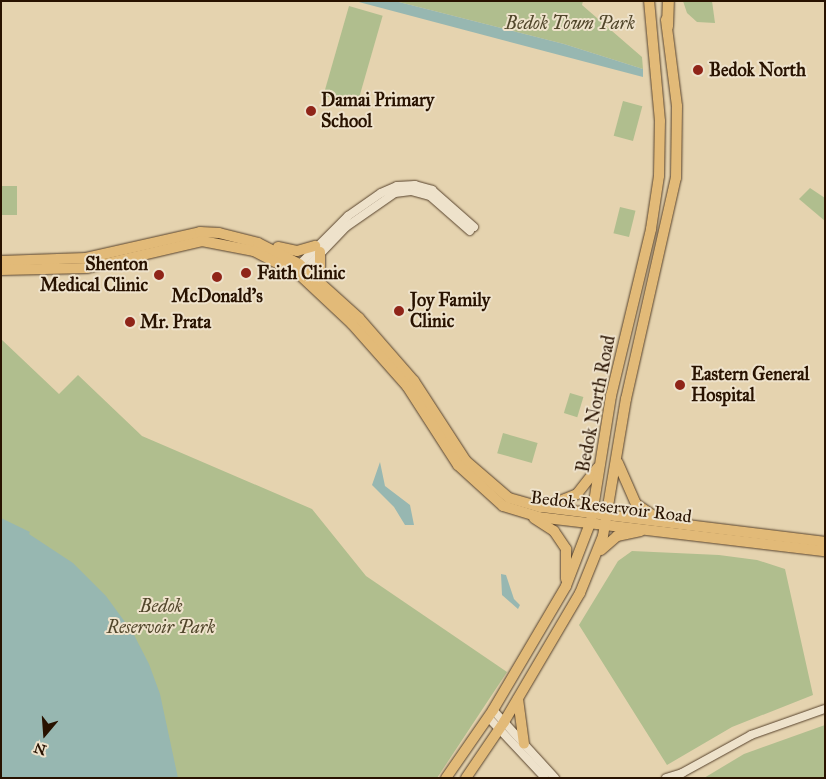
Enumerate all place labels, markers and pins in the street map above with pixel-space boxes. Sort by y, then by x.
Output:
place label: Bedok North [709,59,806,81]
marker: Bedok North [691,63,705,77]
place label: Damai Primary School [321,90,434,132]
marker: Damai Primary School [305,105,317,117]
place label: Shenton Medical Clinic [40,254,148,296]
place label: Faith Clinic [257,262,345,284]
marker: Faith Clinic [239,266,253,280]
marker: Shenton Medical Clinic [152,268,166,282]
marker: McDonald's [211,271,223,283]
place label: McDonald's [171,285,263,307]
place label: Joy Family Clinic [410,290,490,332]
marker: Joy Family Clinic [392,304,406,318]
place label: Mr. Prata [140,311,211,333]
marker: Mr. Prata [124,316,136,328]
place label: Eastern General Hospital [691,364,809,406]
marker: Eastern General Hospital [673,378,687,392]

